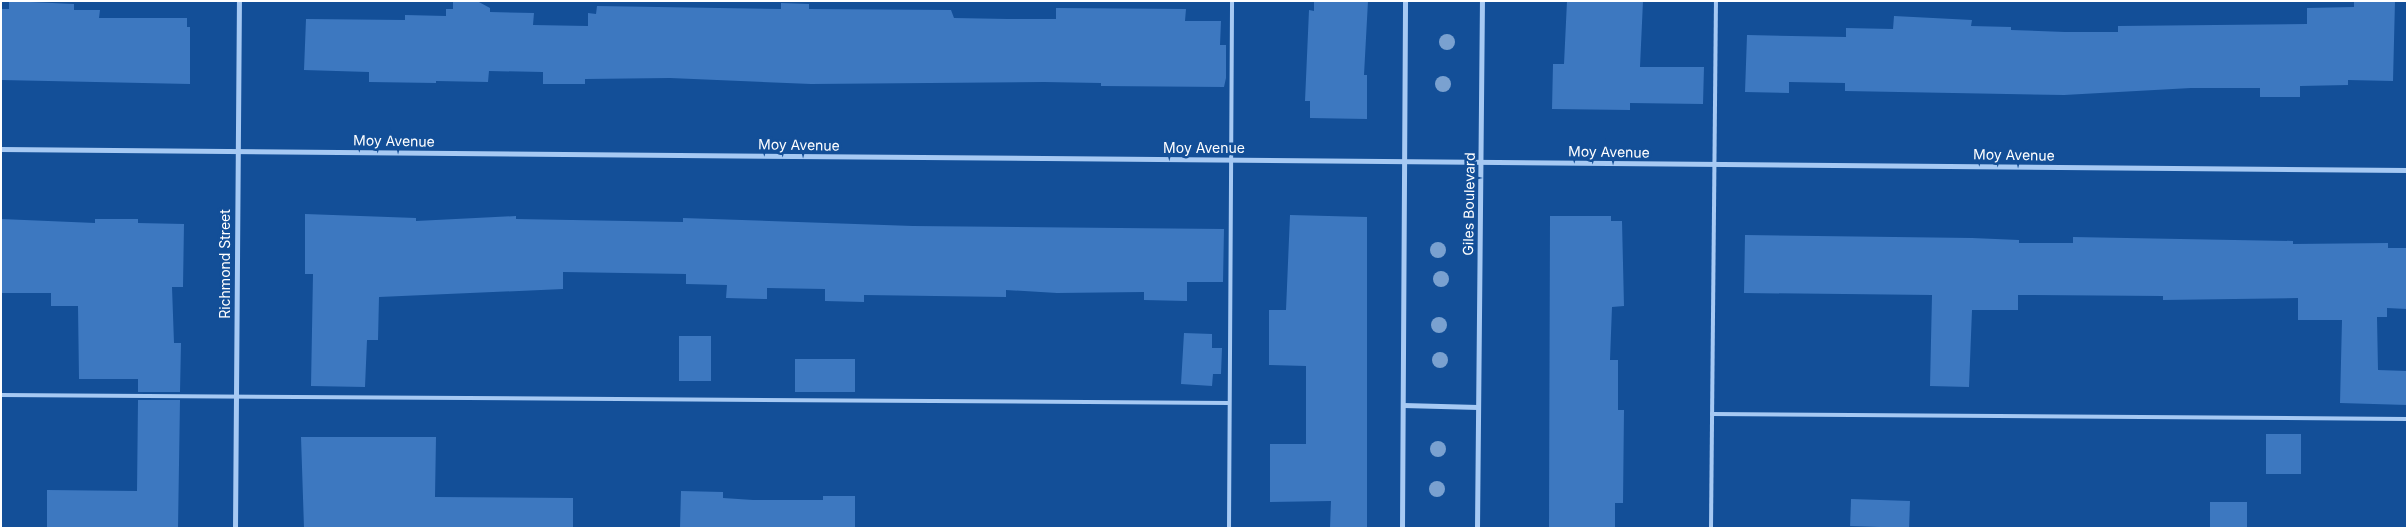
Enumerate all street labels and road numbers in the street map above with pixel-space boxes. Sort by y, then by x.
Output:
street label: Moy Avenue [353,132,435,150]
street label: Moy Avenue [758,136,840,154]
street label: Moy Avenue [1163,140,1245,156]
street label: Moy Avenue [1568,143,1650,161]
street label: Moy Avenue [1973,146,2055,164]
street label: Giles Boulevard [1460,152,1478,256]
street label: Richmond Street [217,209,233,319]

